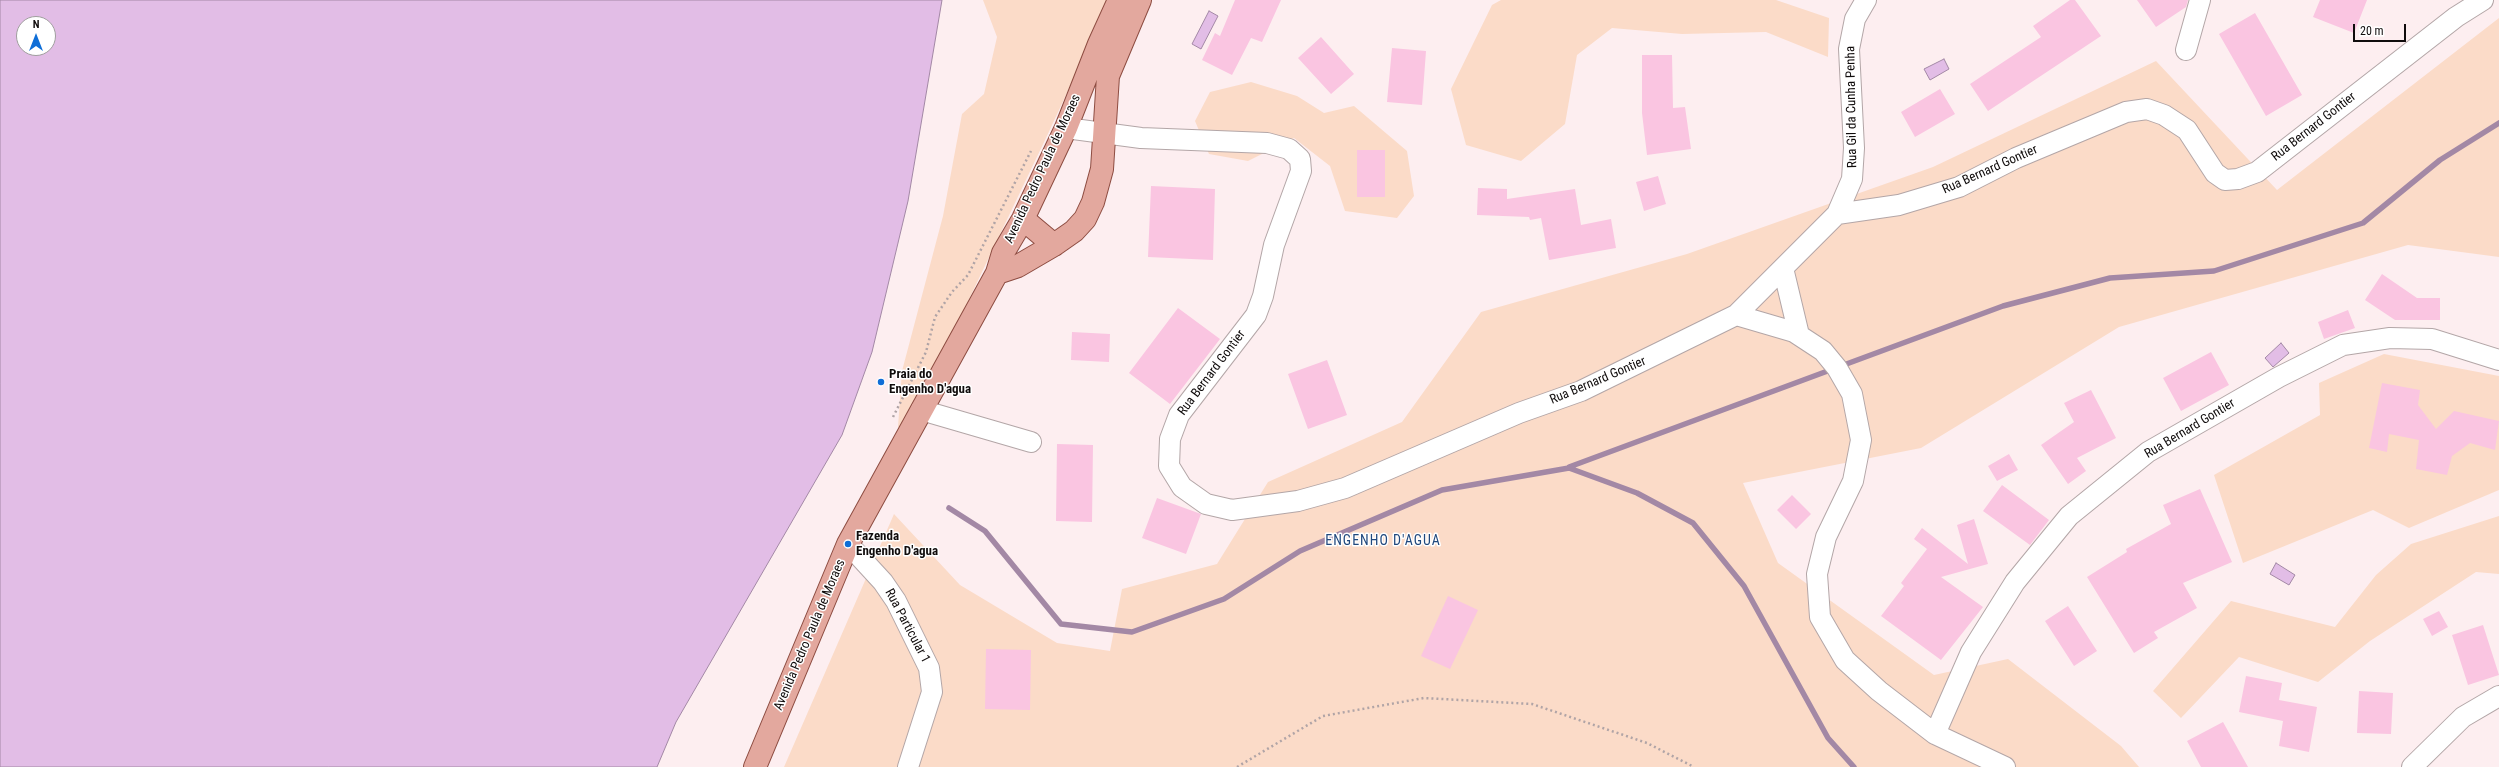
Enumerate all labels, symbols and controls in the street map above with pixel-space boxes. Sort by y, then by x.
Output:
north arrow [16,16,56,56]
scale bar [2355,16,2408,42]
text: N [33,18,39,31]
text: 20 m [2360,24,2384,38]
street label: Rua Gil da Cunha Penha [1843,46,1861,168]
street label: Rua Bernard Gontier [2269,89,2359,165]
street label: Avenida Pedro Paula de Moraes [1002,92,1084,246]
street label: Rua Bernard Gontier [1940,142,2040,198]
street label: Rua Bernard Gontier [1175,327,1249,419]
street label: Rua Bernard Gontier [1548,354,1648,408]
place label: Praia do Engenho D'agua [889,367,971,398]
marker: Praia do Engenho D'agua [876,377,886,387]
street label: Rua Bernard Gontier [2142,396,2238,462]
place label: Fazenda Engenho D'agua [856,529,938,560]
district label: ENGENHO D'AGUA [1325,533,1441,549]
marker: Fazenda Engenho D'agua [843,539,853,549]
street label: Avenida Pedro Paula de Moraes [771,557,849,713]
street label: Rua Particular 1 [881,586,933,666]

